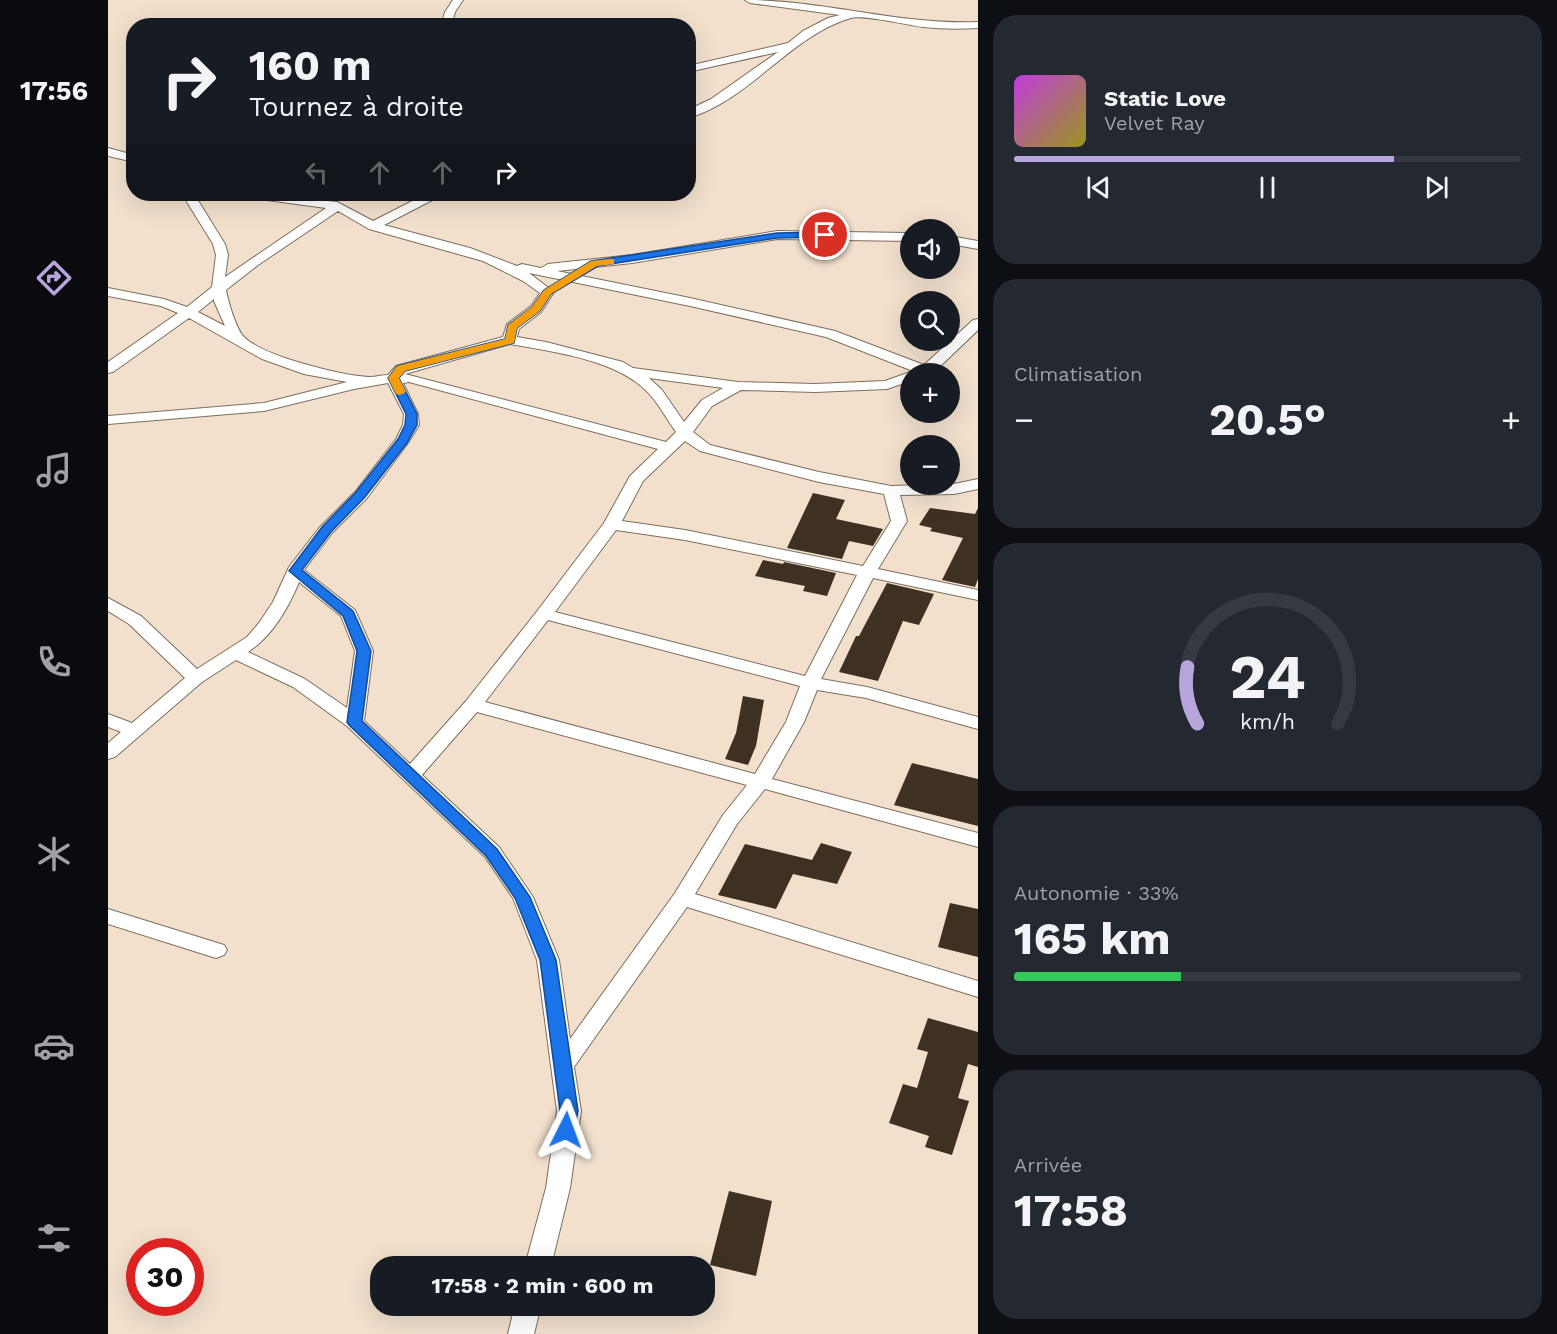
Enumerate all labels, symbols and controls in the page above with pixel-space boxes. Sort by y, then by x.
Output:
text: 160 m [249,41,372,90]
icon: right [150,42,228,120]
text: 17:56 [20,75,88,107]
text: Static Love [1104,86,1226,111]
text: Tournez à droite [249,91,464,123]
text: Velvet Ray [1104,111,1205,135]
icon: left [300,156,333,189]
icon: ahead [363,156,396,189]
icon: ahead [426,156,459,189]
icon: right [489,156,522,189]
icon: previous [1082,171,1115,204]
icon: pause [1251,171,1284,204]
icon: next [1420,171,1453,204]
pin [799,209,850,260]
icon: arrive [808,218,841,251]
map controls [900,219,960,495]
button: sound [900,219,960,279]
icon: directions [33,257,75,299]
button: search [900,291,960,351]
text: Climatisation [1014,362,1142,386]
button: + [900,363,960,423]
text: 20.5° [1209,393,1326,446]
text: − [1014,400,1034,439]
text: + [1501,400,1521,439]
button: − [900,435,960,495]
icon: music [33,449,75,491]
text: 24 [1229,640,1306,713]
icon: phone [33,641,75,683]
text: km/h [1240,709,1295,734]
icon: climate [33,833,75,875]
text: Autonomie · 33% [1014,881,1179,905]
text: 165 km [1014,912,1171,965]
icon: car [33,1025,75,1067]
position arrow [534,1098,598,1162]
text: Arrivée [1014,1153,1082,1177]
text: 17:58 [1014,1184,1128,1237]
icon: filters [33,1217,75,1259]
speed limit sign: 30 [126,1238,204,1316]
text: 17:58 · 2 min · 600 m [432,1273,653,1298]

